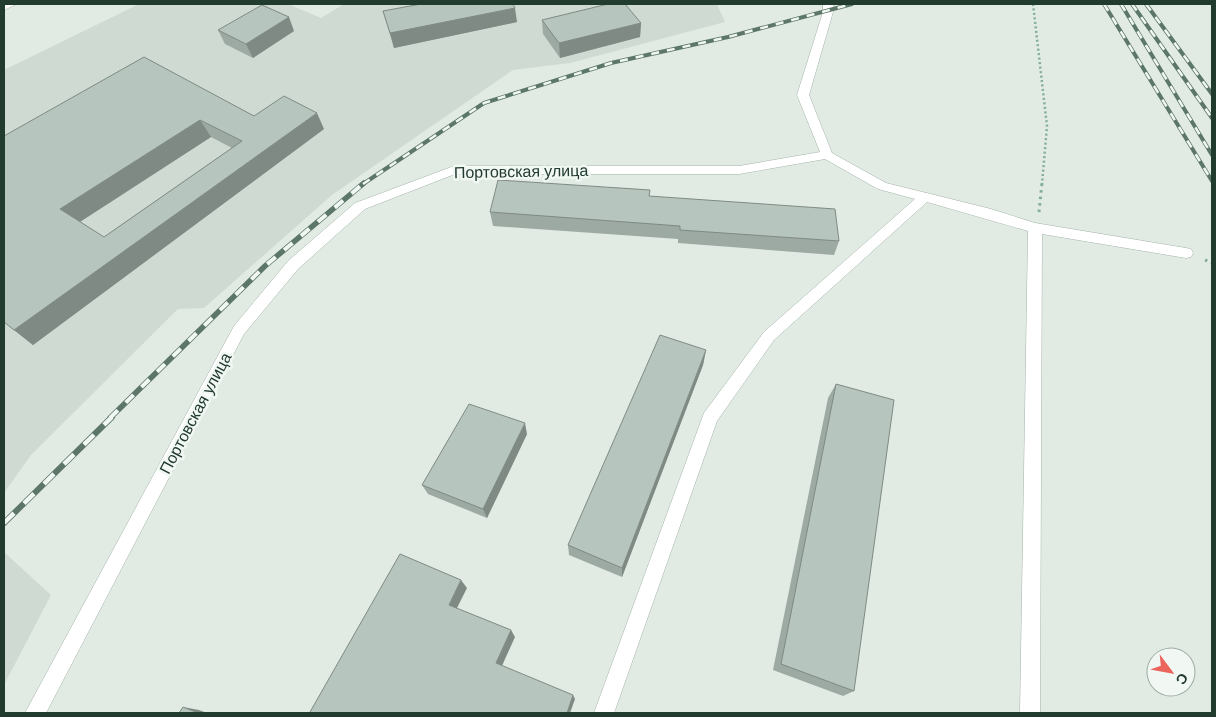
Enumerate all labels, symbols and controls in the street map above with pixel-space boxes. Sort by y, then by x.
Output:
street label: Портовская улица [454,160,589,183]
street label: Портовская улица [155,349,236,478]
north arrow [1146,647,1196,697]
text: С [1172,670,1192,688]

